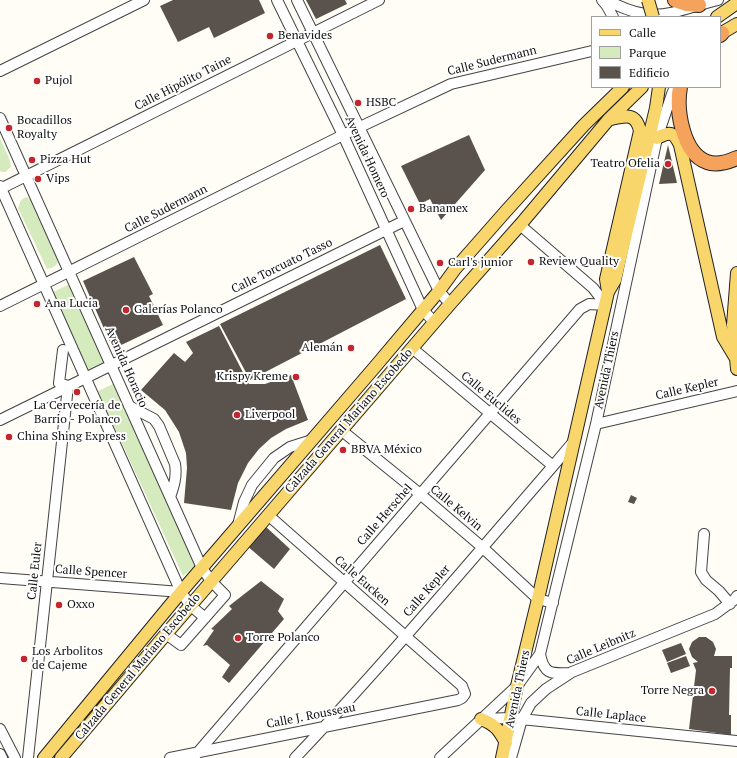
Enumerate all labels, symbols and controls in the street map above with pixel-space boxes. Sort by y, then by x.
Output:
legend [591,16,721,88]
text: Calle [629,25,656,40]
place label: Benavides [278,29,332,43]
marker: Benavides [265,31,275,41]
street label: Calle Sudermann [446,43,538,79]
text: Parque [629,45,666,60]
street label: Calle Hipólito Taine [132,52,234,114]
text: Edificio [629,65,669,80]
place label: Pujol [45,74,73,88]
marker: Pujol [32,76,42,86]
place label: HSBC [366,96,396,110]
marker: HSBC [353,98,363,108]
place label: Bocadillos Royalty [17,114,72,142]
street label: Avenida Homero [342,114,392,200]
marker: Bocadillos Royalty [4,123,14,133]
place label: Pizza Hut [40,153,91,167]
marker: Pizza Hut [27,155,37,165]
place label: Teatro Ofelia [591,157,660,171]
marker: Teatro Ofelia [663,159,673,169]
place label: Vips [46,172,70,186]
marker: Vips [33,174,43,184]
street label: Calle Sudermann [122,182,210,236]
place label: Banamex [419,202,468,216]
marker: Banamex [406,204,416,214]
street label: Calle Torcuato Tasso [229,235,335,297]
place label: Review Quality [539,255,619,269]
place label: Carl's junior [448,256,513,270]
marker: Review Quality [526,257,536,267]
marker: Carl's junior [435,258,445,268]
place label: Ana Lucia [45,297,98,311]
marker: Ana Lucia [32,299,42,309]
place label: Galerías Polanco [134,303,223,317]
marker: Galerías Polanco [121,305,131,315]
street label: Avenida Horacio [102,324,150,410]
street label: Avenida Thiers [592,330,622,410]
place label: Alemán [302,341,343,355]
marker: Alemán [346,343,356,353]
street label: Calzada General Mariano Escobedo [282,346,416,496]
street label: Calle Euclides [458,369,524,427]
place label: Krispy Kreme [216,370,288,384]
marker: Krispy Kreme [291,372,301,382]
street label: Calle Kepler [654,375,720,403]
marker: La Cervecería de Barrio - Polanco [72,387,82,397]
place label: La Cervecería de Barrio - Polanco [33,399,121,427]
place label: Liverpool [245,408,295,422]
marker: Liverpool [232,410,242,420]
place label: China Shing Express [17,430,126,444]
marker: China Shing Express [4,432,14,442]
place label: BBVA México [351,443,422,457]
marker: BBVA México [338,445,348,455]
street label: Calle Herschel [354,481,416,549]
street label: Calle Kelvin [427,482,485,534]
street label: Calle Euler [25,541,45,601]
street label: Calle Eucken [331,553,393,609]
street label: Calle Spencer [54,562,128,582]
street label: Calle Kepler [400,562,454,620]
street label: Calzada General Mariano Escobedo [72,591,204,743]
place label: Oxxo [67,598,95,612]
marker: Oxxo [54,600,64,610]
street label: Calle Leibnitz [564,626,638,668]
place label: Torre Polanco [246,631,320,645]
marker: Torre Polanco [233,633,243,643]
place label: Los Arbolitos de Cajeme [32,645,103,673]
street label: Avenida Thiers [503,649,533,729]
marker: Los Arbolitos de Cajeme [19,654,29,664]
place label: Torre Negra [641,684,704,698]
marker: Torre Negra [707,686,717,696]
street label: Calle J. Rousseau [265,700,357,732]
street label: Calle Laplace [575,704,647,726]

